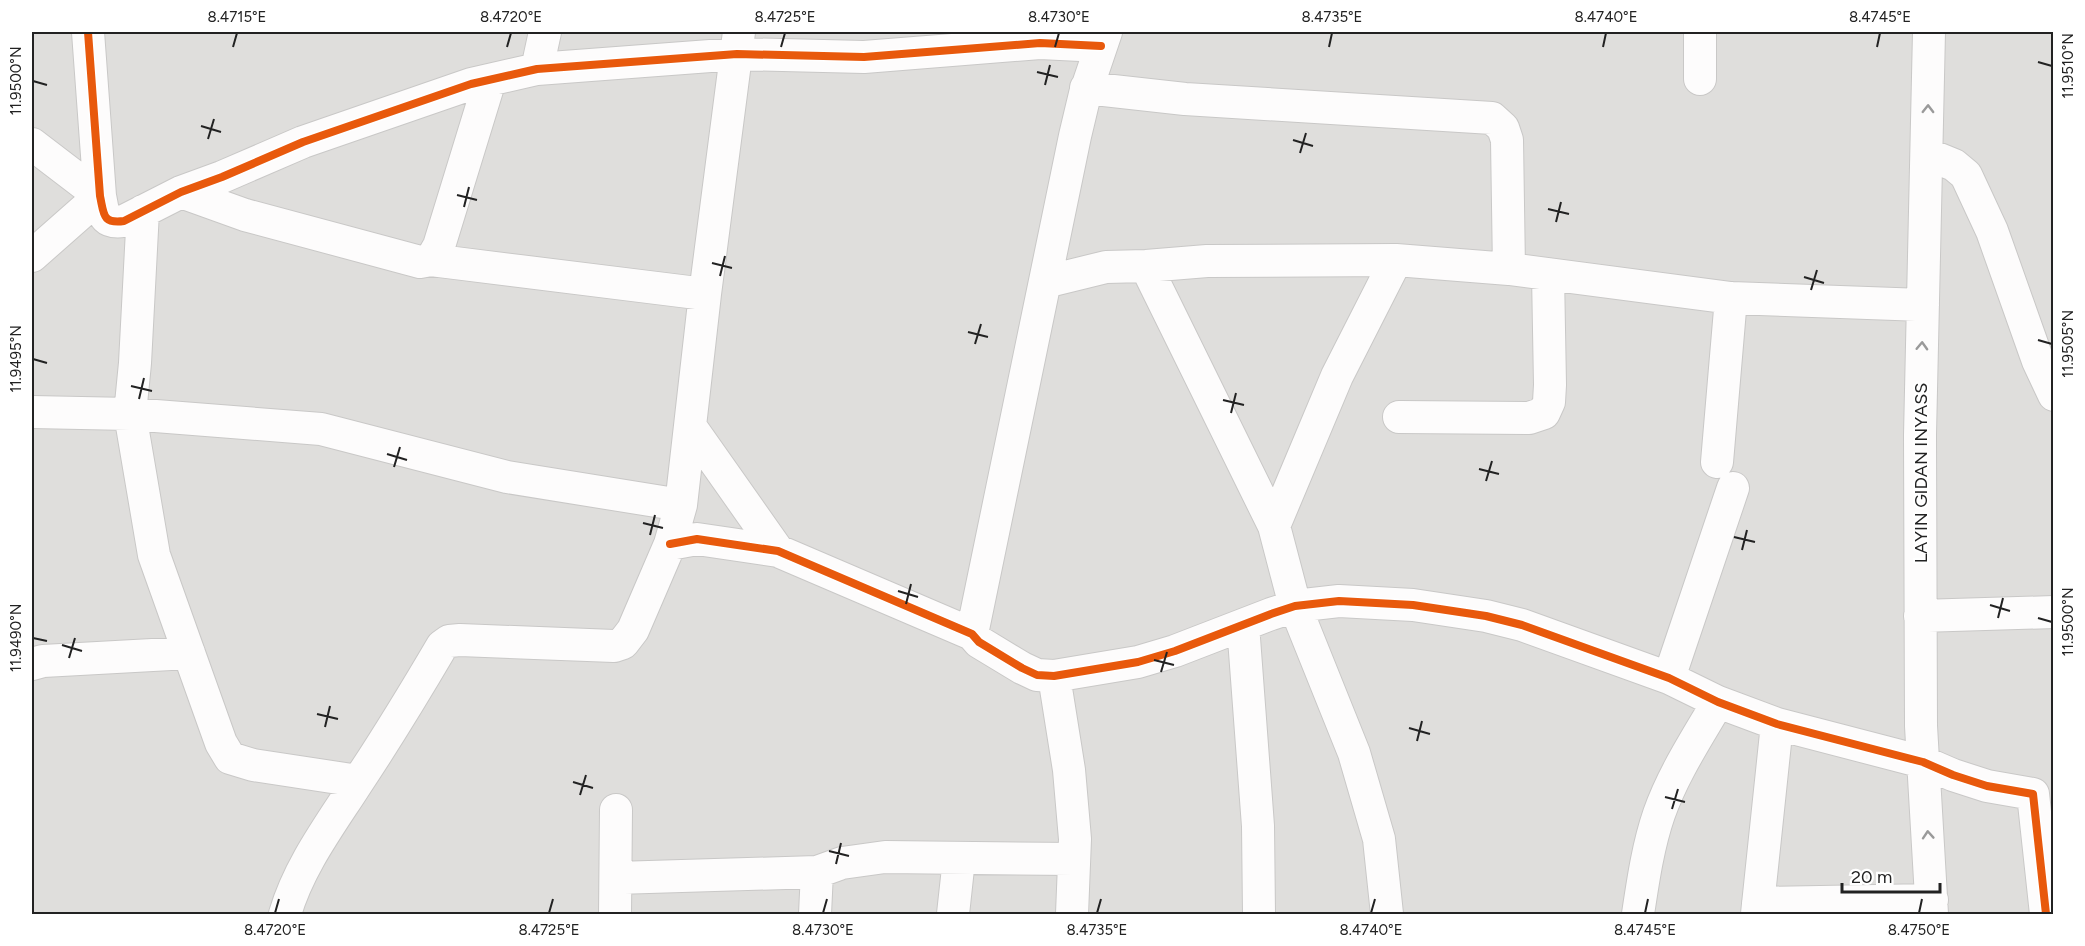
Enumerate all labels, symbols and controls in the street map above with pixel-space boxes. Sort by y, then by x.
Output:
text: 8.4715°E [208,8,266,26]
text: 8.4720°E [480,8,542,26]
text: 8.4725°E [754,8,816,26]
text: 8.4730°E [1028,8,1090,26]
text: 8.4735°E [1302,8,1362,26]
text: 8.4740°E [1574,8,1638,26]
text: 8.4745°E [1849,8,1911,26]
text: 11.9510°N [2059,33,2077,99]
text: 11.9500°N [7,46,25,116]
one-way arrow [1922,105,1934,114]
text: 11.9505°N [2059,310,2077,378]
text: 11.9495°N [7,325,25,393]
one-way arrow [1916,342,1928,351]
street label: LAYIN GIDAN INYASS [1910,383,1932,563]
text: 11.9500°N [2059,587,2077,657]
text: 11.9490°N [7,604,25,672]
one-way arrow [1921,831,1934,840]
scale bar [1842,856,1940,894]
text: 20 m [1851,866,1892,888]
text: 8.4720°E [244,921,306,939]
text: 8.4725°E [518,921,580,939]
text: 8.4730°E [792,921,854,939]
text: 8.4735°E [1067,921,1127,939]
text: 8.4740°E [1339,921,1403,939]
text: 8.4745°E [1614,921,1676,939]
text: 8.4750°E [1888,921,1950,939]

